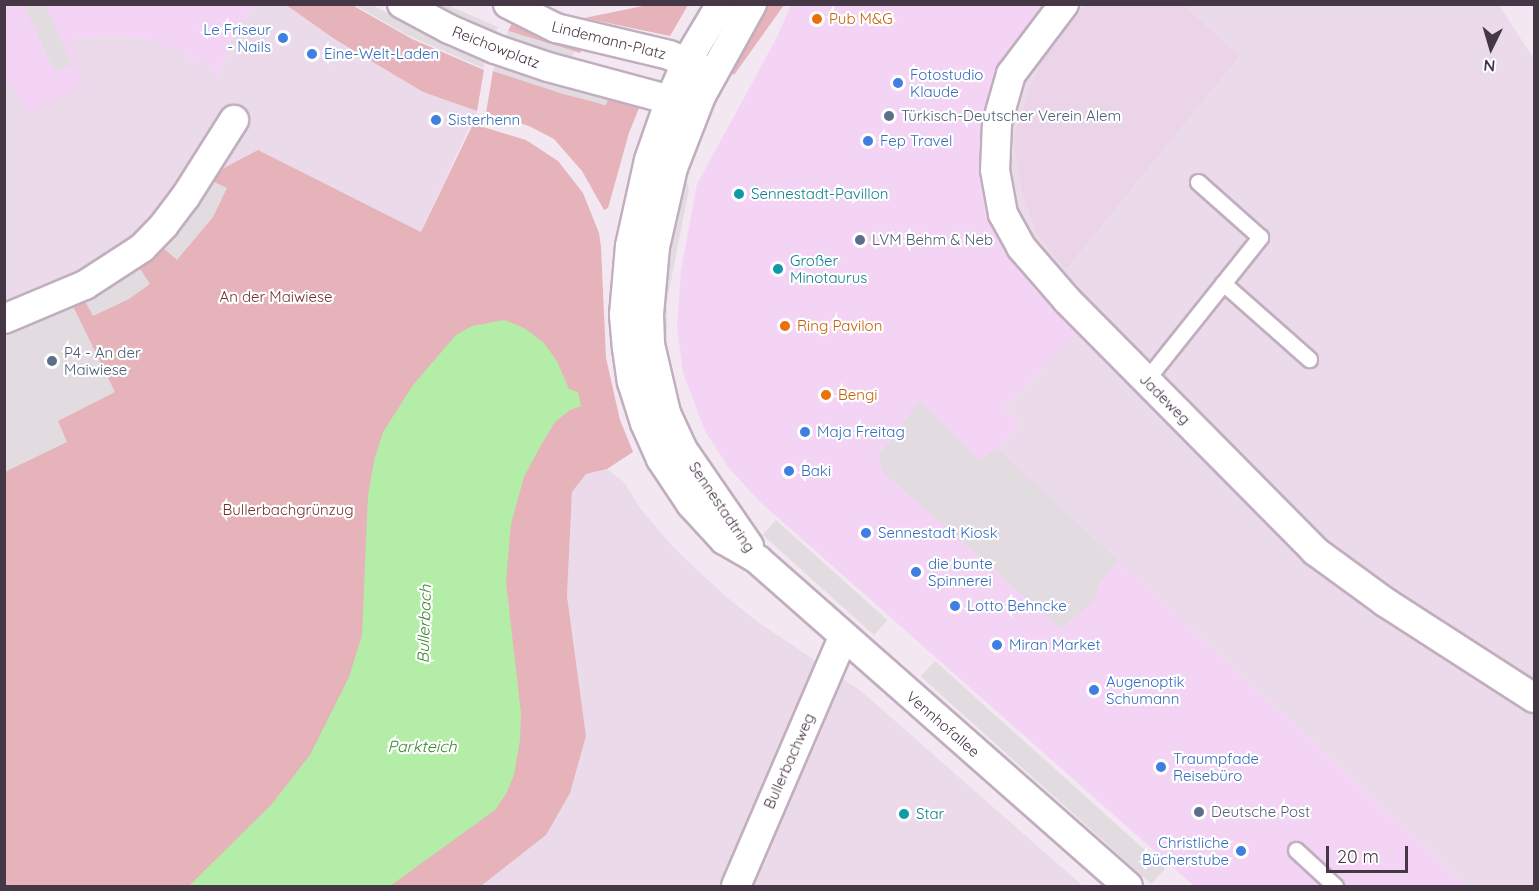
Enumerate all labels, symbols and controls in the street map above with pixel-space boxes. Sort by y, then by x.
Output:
place label: Pub M&G [829,10,893,28]
marker: Pub M&G [810,12,824,26]
street label: Lindemann-Platz [550,17,668,63]
north arrow [1461,18,1521,78]
place label: Le Friseur - Nails [203,20,271,55]
street label: Reichowplatz [450,22,542,72]
marker: Le Friseur - Nails [276,31,290,45]
place label: Eine-Welt-Laden [324,45,439,63]
marker: Eine-Welt-Laden [305,47,319,61]
text: N [1483,55,1496,76]
place label: Fotostudio Klaude [910,65,983,100]
marker: Fotostudio Klaude [891,76,905,90]
place label: Türkisch-Deutscher Verein Alem [901,107,1121,125]
marker: Türkisch-Deutscher Verein Alem [882,109,896,123]
place label: Sisterhenn [448,111,520,129]
marker: Sisterhenn [429,113,443,127]
place label: Fep Travel [880,132,952,150]
marker: Fep Travel [861,134,875,148]
place label: Sennestadt-Pavillon [751,185,888,203]
marker: Sennestadt-Pavillon [732,187,746,201]
place label: LVM Behm & Neb [872,231,993,249]
marker: LVM Behm & Neb [853,233,867,247]
place label: Großer Minotaurus [790,251,867,286]
marker: Großer Minotaurus [771,262,785,276]
park label: An der Maiwiese [219,288,333,306]
place label: Ring Pavilon [797,317,882,335]
marker: Ring Pavilon [778,319,792,333]
place label: P4 - An der Maiwiese [64,343,141,378]
marker: P4 - An der Maiwiese [45,354,59,368]
street label: Jadeweg [1136,370,1194,428]
place label: Bengi [838,386,877,404]
marker: Bengi [819,388,833,402]
place label: Maja Freitag [817,423,905,441]
marker: Maja Freitag [798,425,812,439]
street label: Sennestadtring [685,458,759,556]
place label: Baki [801,462,831,480]
marker: Baki [782,464,796,478]
park label: Bullerbachgrünzug [222,501,354,519]
place label: Sennestadt Kiosk [878,524,998,542]
marker: Sennestadt Kiosk [859,526,873,540]
place label: die bunte Spinnerei [928,554,993,589]
marker: die bunte Spinnerei [909,565,923,579]
water label: Bullerbach [413,584,435,664]
place label: Lotto Behncke [967,597,1067,615]
marker: Lotto Behncke [948,599,962,613]
place label: Miran Market [1009,636,1101,654]
marker: Miran Market [990,638,1004,652]
place label: Augenoptik Schumann [1106,672,1185,707]
marker: Augenoptik Schumann [1087,683,1101,697]
street label: Vennhofallee [903,687,983,761]
street label: Bullerbachweg [760,710,818,812]
water label: Parkteich [387,736,457,756]
place label: Traumpfade Reisebüro [1173,749,1259,784]
marker: Traumpfade Reisebüro [1154,760,1168,774]
place label: Deutsche Post [1211,803,1310,821]
place label: Star [916,805,944,823]
marker: Deutsche Post [1192,805,1206,819]
marker: Star [897,807,911,821]
place label: Christliche Bücherstube [1142,833,1229,868]
scale bar [1329,834,1412,872]
marker: Christliche Bücherstube [1234,844,1248,858]
text: 20 m [1337,845,1379,868]

